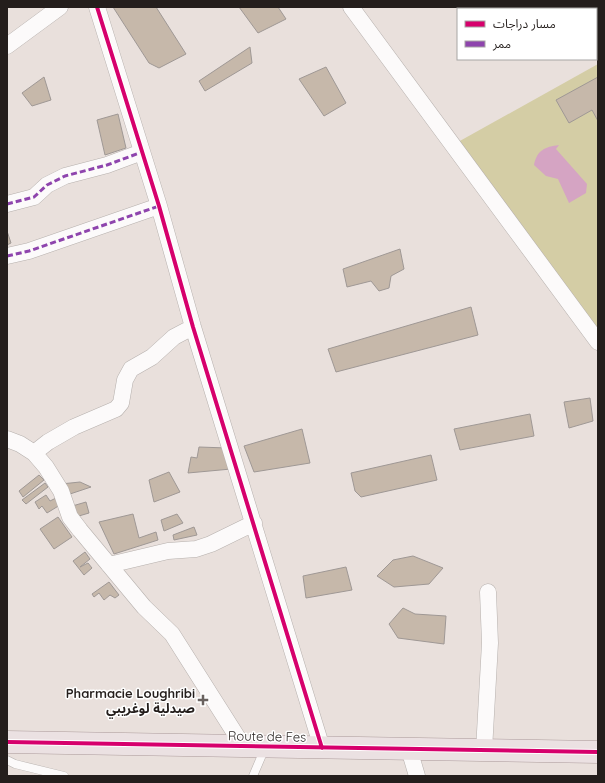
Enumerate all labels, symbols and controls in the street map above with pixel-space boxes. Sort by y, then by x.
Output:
legend [457,8,597,60]
text: مسار دراجات [493,16,556,31]
text: ممر [492,36,511,51]
place label: Pharmacie Loughribi صيدلية لوغريبي [66,685,195,719]
marker: Pharmacie Loughribi صيدلية لوغريبي [198,695,208,705]
street label: Route de Fes [228,727,306,745]

